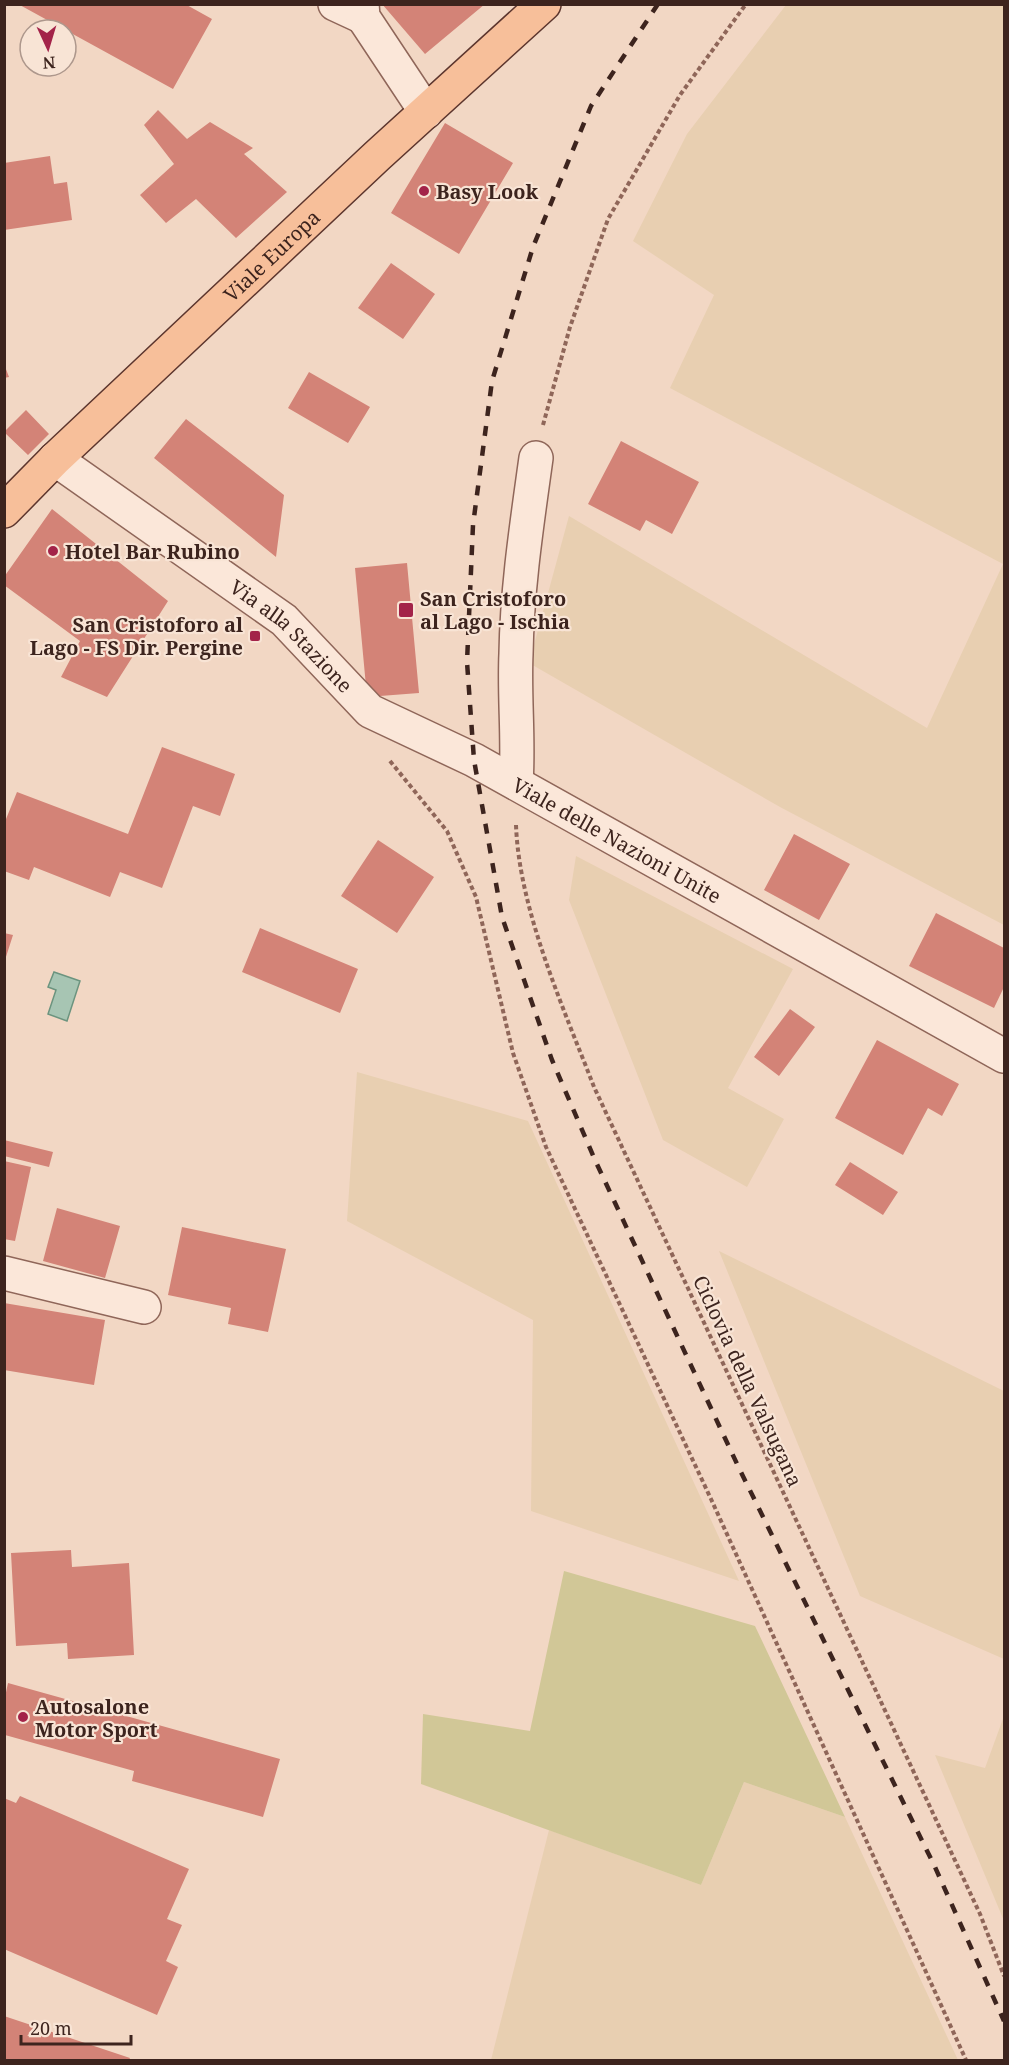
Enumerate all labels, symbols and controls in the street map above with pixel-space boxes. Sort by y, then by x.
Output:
north arrow [18,18,78,78]
text: N [42,52,56,74]
place label: Basy Look [436,178,538,205]
marker: Basy Look [417,184,431,198]
street label: Viale Europa [217,203,325,307]
place label: Hotel Bar Rubino [65,538,240,565]
marker: Hotel Bar Rubino [46,544,60,558]
street label: Via alla Stazione [225,573,359,698]
place label: San Cristoforo al Lago - Ischia [420,585,570,635]
marker: San Cristoforo al Lago - Ischia [397,601,415,619]
place label: San Cristoforo al Lago - FS Dir. Pergine [30,611,243,661]
marker: San Cristoforo al Lago - FS Dir. Pergine [248,629,262,643]
street label: Viale delle Nazioni Unite [508,771,726,909]
street label: Ciclovia della Valsugana [687,1271,809,1491]
place label: Autosalone Motor Sport [35,1693,158,1743]
marker: Autosalone Motor Sport [16,1710,30,1724]
scale bar [21,2008,130,2046]
text: 20 m [30,2016,72,2040]

